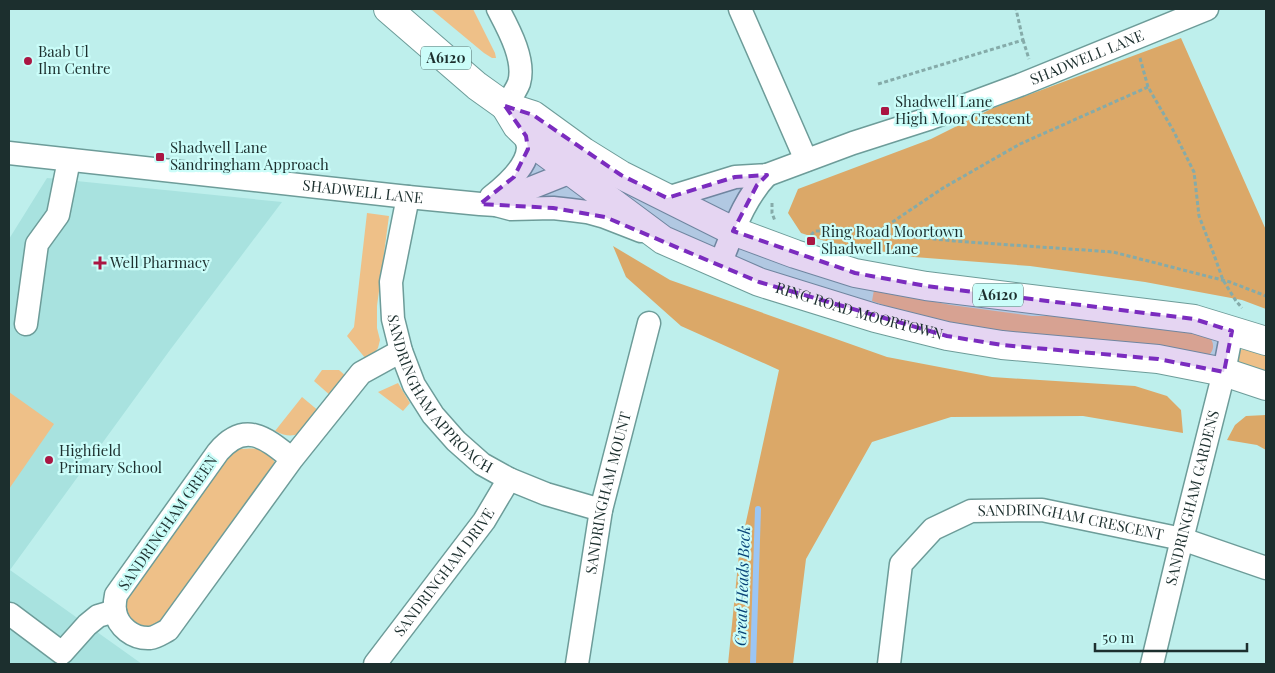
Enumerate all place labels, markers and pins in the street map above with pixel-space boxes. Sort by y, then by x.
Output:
place label: Baab Ul Ilm Centre [38,41,111,78]
marker: Baab Ul Ilm Centre [22,55,34,67]
place label: Shadwell Lane High Moor Crescent [895,91,1031,128]
marker: Shadwell Lane High Moor Crescent [879,105,891,117]
place label: Shadwell Lane Sandringham Approach [170,137,329,174]
marker: Shadwell Lane Sandringham Approach [154,151,166,163]
place label: Ring Road Moortown Shadwell Lane [821,221,963,258]
marker: Ring Road Moortown Shadwell Lane [805,235,817,247]
place label: Well Pharmacy [109,252,210,272]
marker: Well Pharmacy [94,257,106,269]
place label: Highfield Primary School [59,440,162,477]
marker: Highfield Primary School [43,454,55,466]

